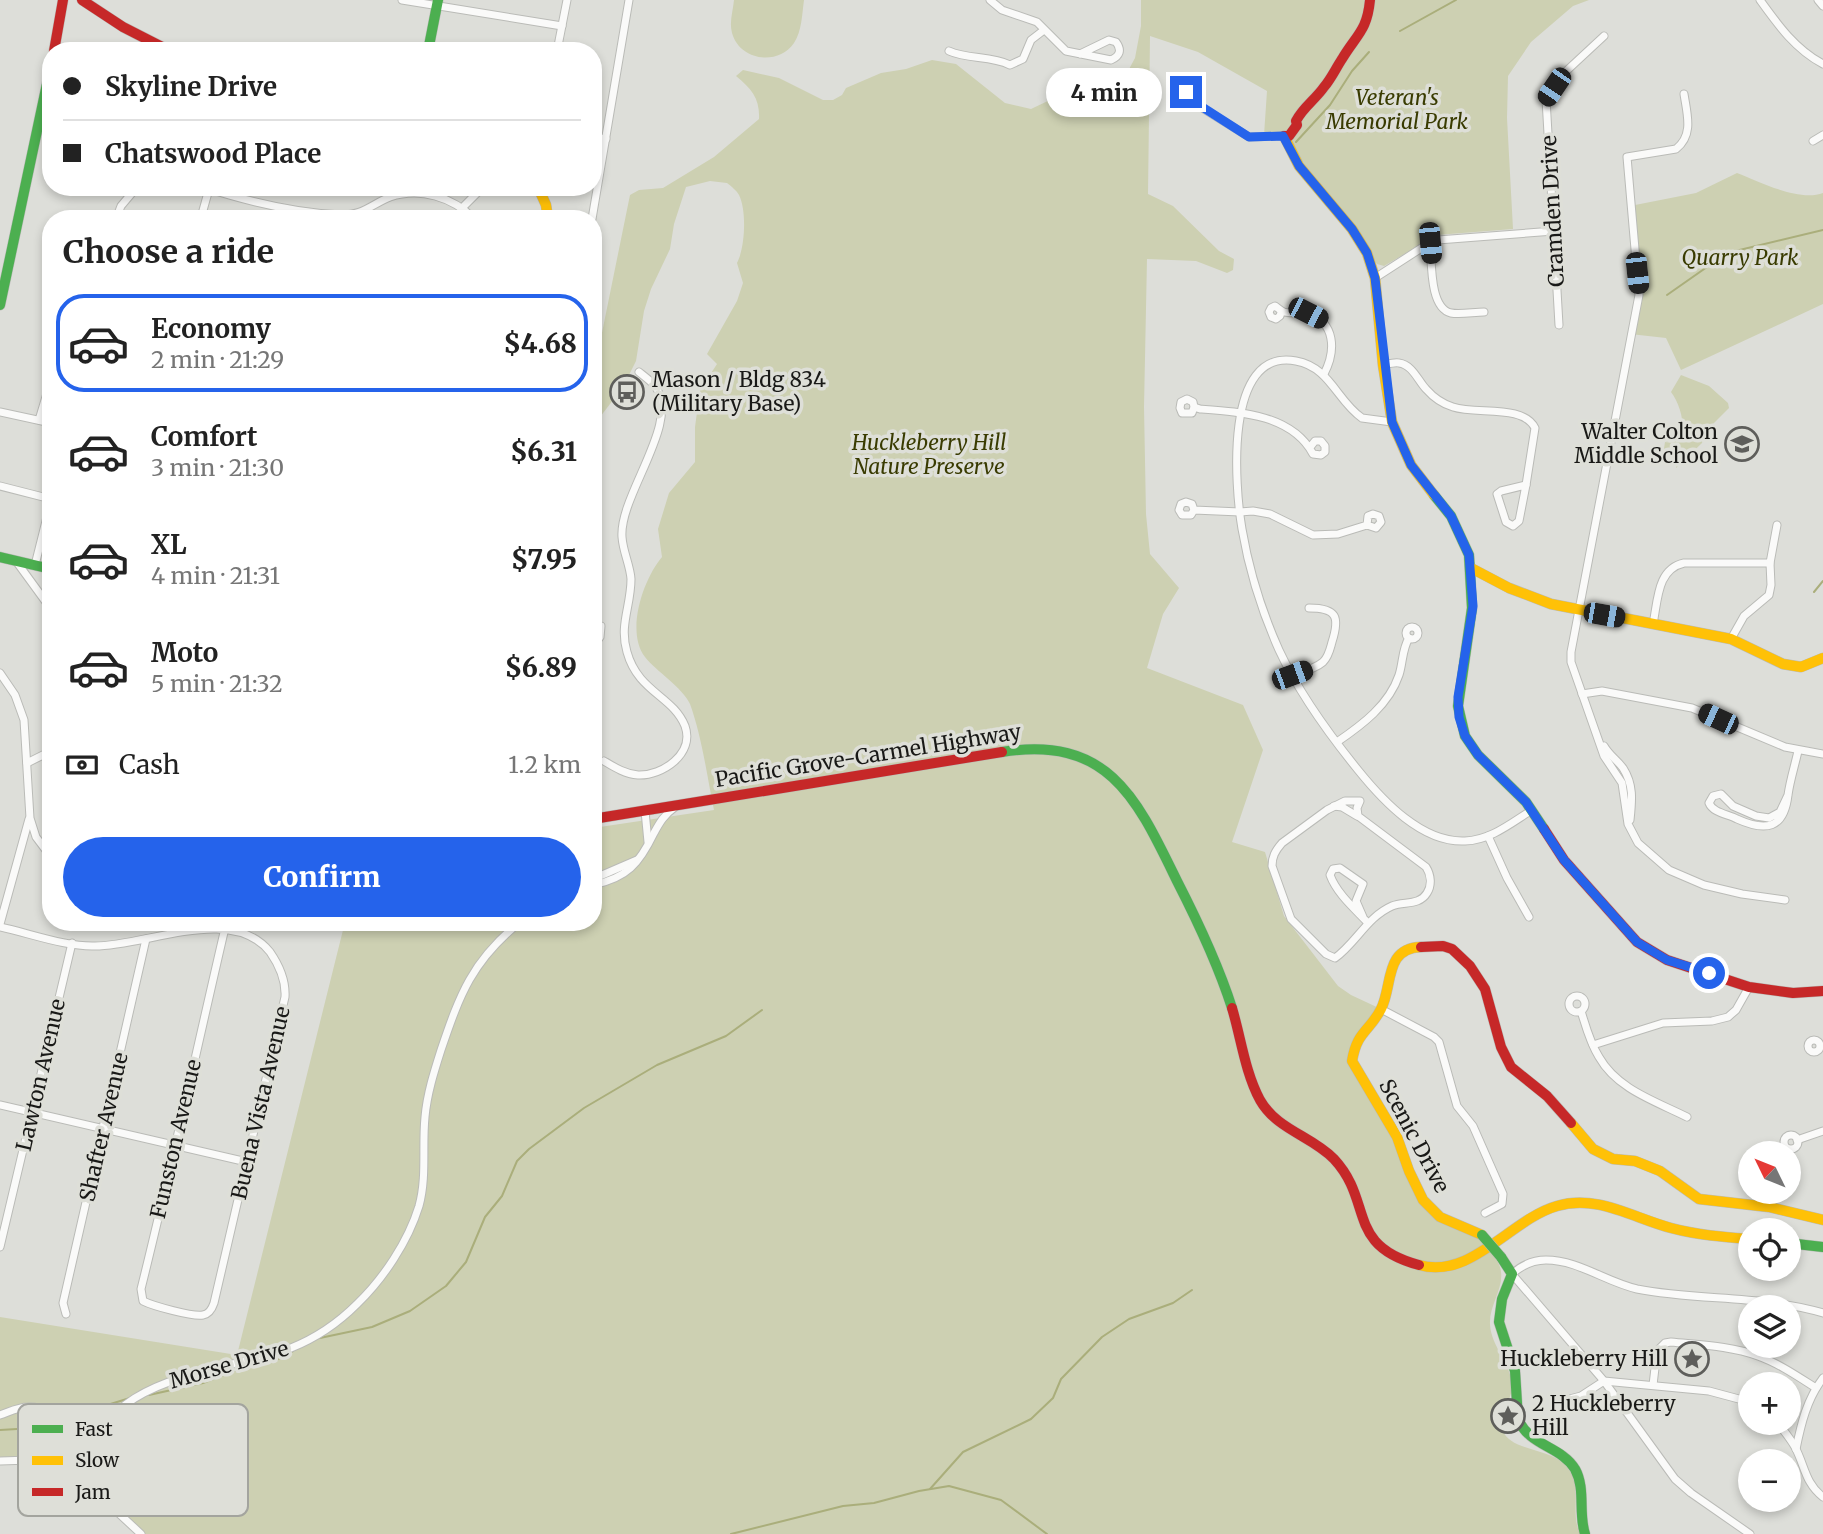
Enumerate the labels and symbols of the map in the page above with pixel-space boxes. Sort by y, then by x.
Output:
car [1534,64,1575,110]
callout: 4 min [1046,68,1162,116]
route end [1170,76,1202,108]
park label: Veteran's Memorial Park [1325,84,1469,135]
street label: Cramden Drive [1535,134,1570,288]
car [1418,221,1443,265]
park label: Quarry Park [1681,244,1799,271]
car [1625,251,1650,295]
car [1285,294,1332,332]
place label: Mason / Bldg 834 (Military Base) [652,366,826,417]
bus stop icon: Mason / Bldg 834 (Military Base) [608,373,646,411]
place label: Walter Colton Middle School [1574,418,1718,469]
school or university icon: Walter Colton Middle School [1723,425,1761,463]
park label: Huckleberry Hill Nature Preserve [851,429,1006,480]
car [1582,601,1627,629]
car [1269,658,1316,692]
car [1695,701,1742,737]
street label: Pacific Grove-Carmel Highway [713,718,1024,793]
route start [1693,957,1725,989]
street label: Lawton Avenue [10,996,71,1154]
street label: Buena Vista Avenue [225,1004,296,1202]
street label: Shafter Avenue [73,1050,134,1204]
street label: Funston Avenue [144,1057,207,1221]
street label: Scenic Drive [1373,1074,1456,1197]
north arrow [1738,1141,1801,1204]
street label: Morse Drive [166,1335,292,1394]
place icon: Huckleberry Hill [1673,1340,1711,1378]
place label: Huckleberry Hill [1500,1345,1668,1372]
place label: 2 Huckleberry Hill [1532,1390,1676,1441]
place icon: 2 Huckleberry Hill [1489,1397,1527,1435]
legend [18,1404,248,1516]
text: Fast [75,1417,113,1441]
text: Slow [75,1448,120,1472]
text: Jam [74,1480,111,1504]

